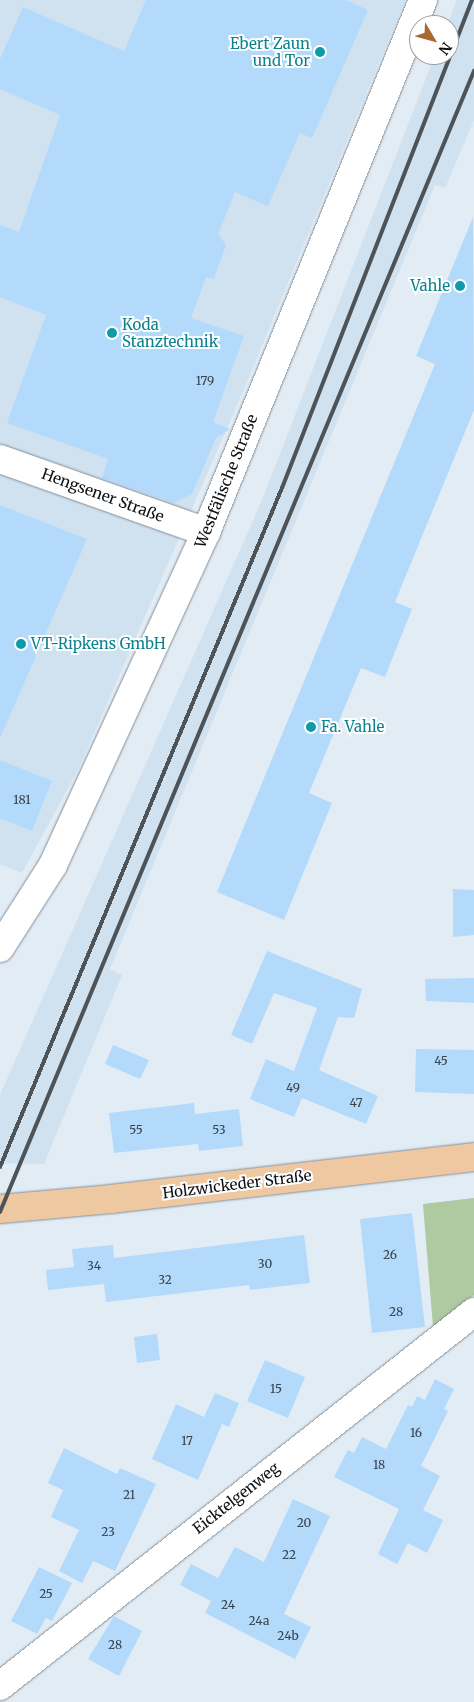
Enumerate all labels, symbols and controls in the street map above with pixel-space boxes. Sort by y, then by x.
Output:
north arrow [409,15,459,65]
place label: Ebert Zaun und Tor [230,34,310,69]
text: N [435,39,456,58]
marker: Ebert Zaun und Tor [314,46,326,58]
place label: Vahle [410,277,450,295]
marker: Vahle [454,280,466,292]
place label: Koda Stanztechnik [122,315,218,350]
marker: Koda Stanztechnik [106,327,118,339]
house number: 179 [196,374,214,388]
street label: Westfälische Straße [191,412,261,550]
street label: Hengsener Straße [39,464,167,526]
place label: VT-Ripkens GmbH [31,635,166,653]
marker: VT-Ripkens GmbH [15,638,27,650]
place label: Fa. Vahle [321,718,384,736]
marker: Fa. Vahle [305,721,317,733]
house number: 181 [13,793,31,807]
house number: 45 [434,1054,448,1068]
house number: 49 [286,1081,300,1095]
house number: 47 [349,1096,363,1110]
house number: 55 [129,1123,143,1137]
house number: 53 [212,1123,226,1137]
street label: Holzwickeder Straße [161,1166,313,1202]
house number: 26 [383,1248,397,1262]
house number: 30 [258,1257,272,1271]
house number: 34 [87,1259,101,1273]
house number: 32 [158,1273,172,1287]
house number: 28 [389,1305,403,1319]
house number: 15 [270,1382,282,1396]
house number: 16 [410,1426,422,1440]
house number: 17 [181,1434,193,1448]
house number: 18 [373,1458,385,1472]
street label: Eicktelgenweg [189,1459,283,1537]
house number: 21 [123,1488,135,1502]
house number: 20 [297,1516,311,1530]
house number: 23 [101,1525,115,1539]
house number: 22 [282,1548,296,1562]
house number: 25 [39,1587,53,1601]
house number: 24 [221,1598,235,1612]
house number: 24a [249,1614,269,1628]
house number: 24b [277,1629,299,1643]
house number: 28 [108,1638,122,1652]

